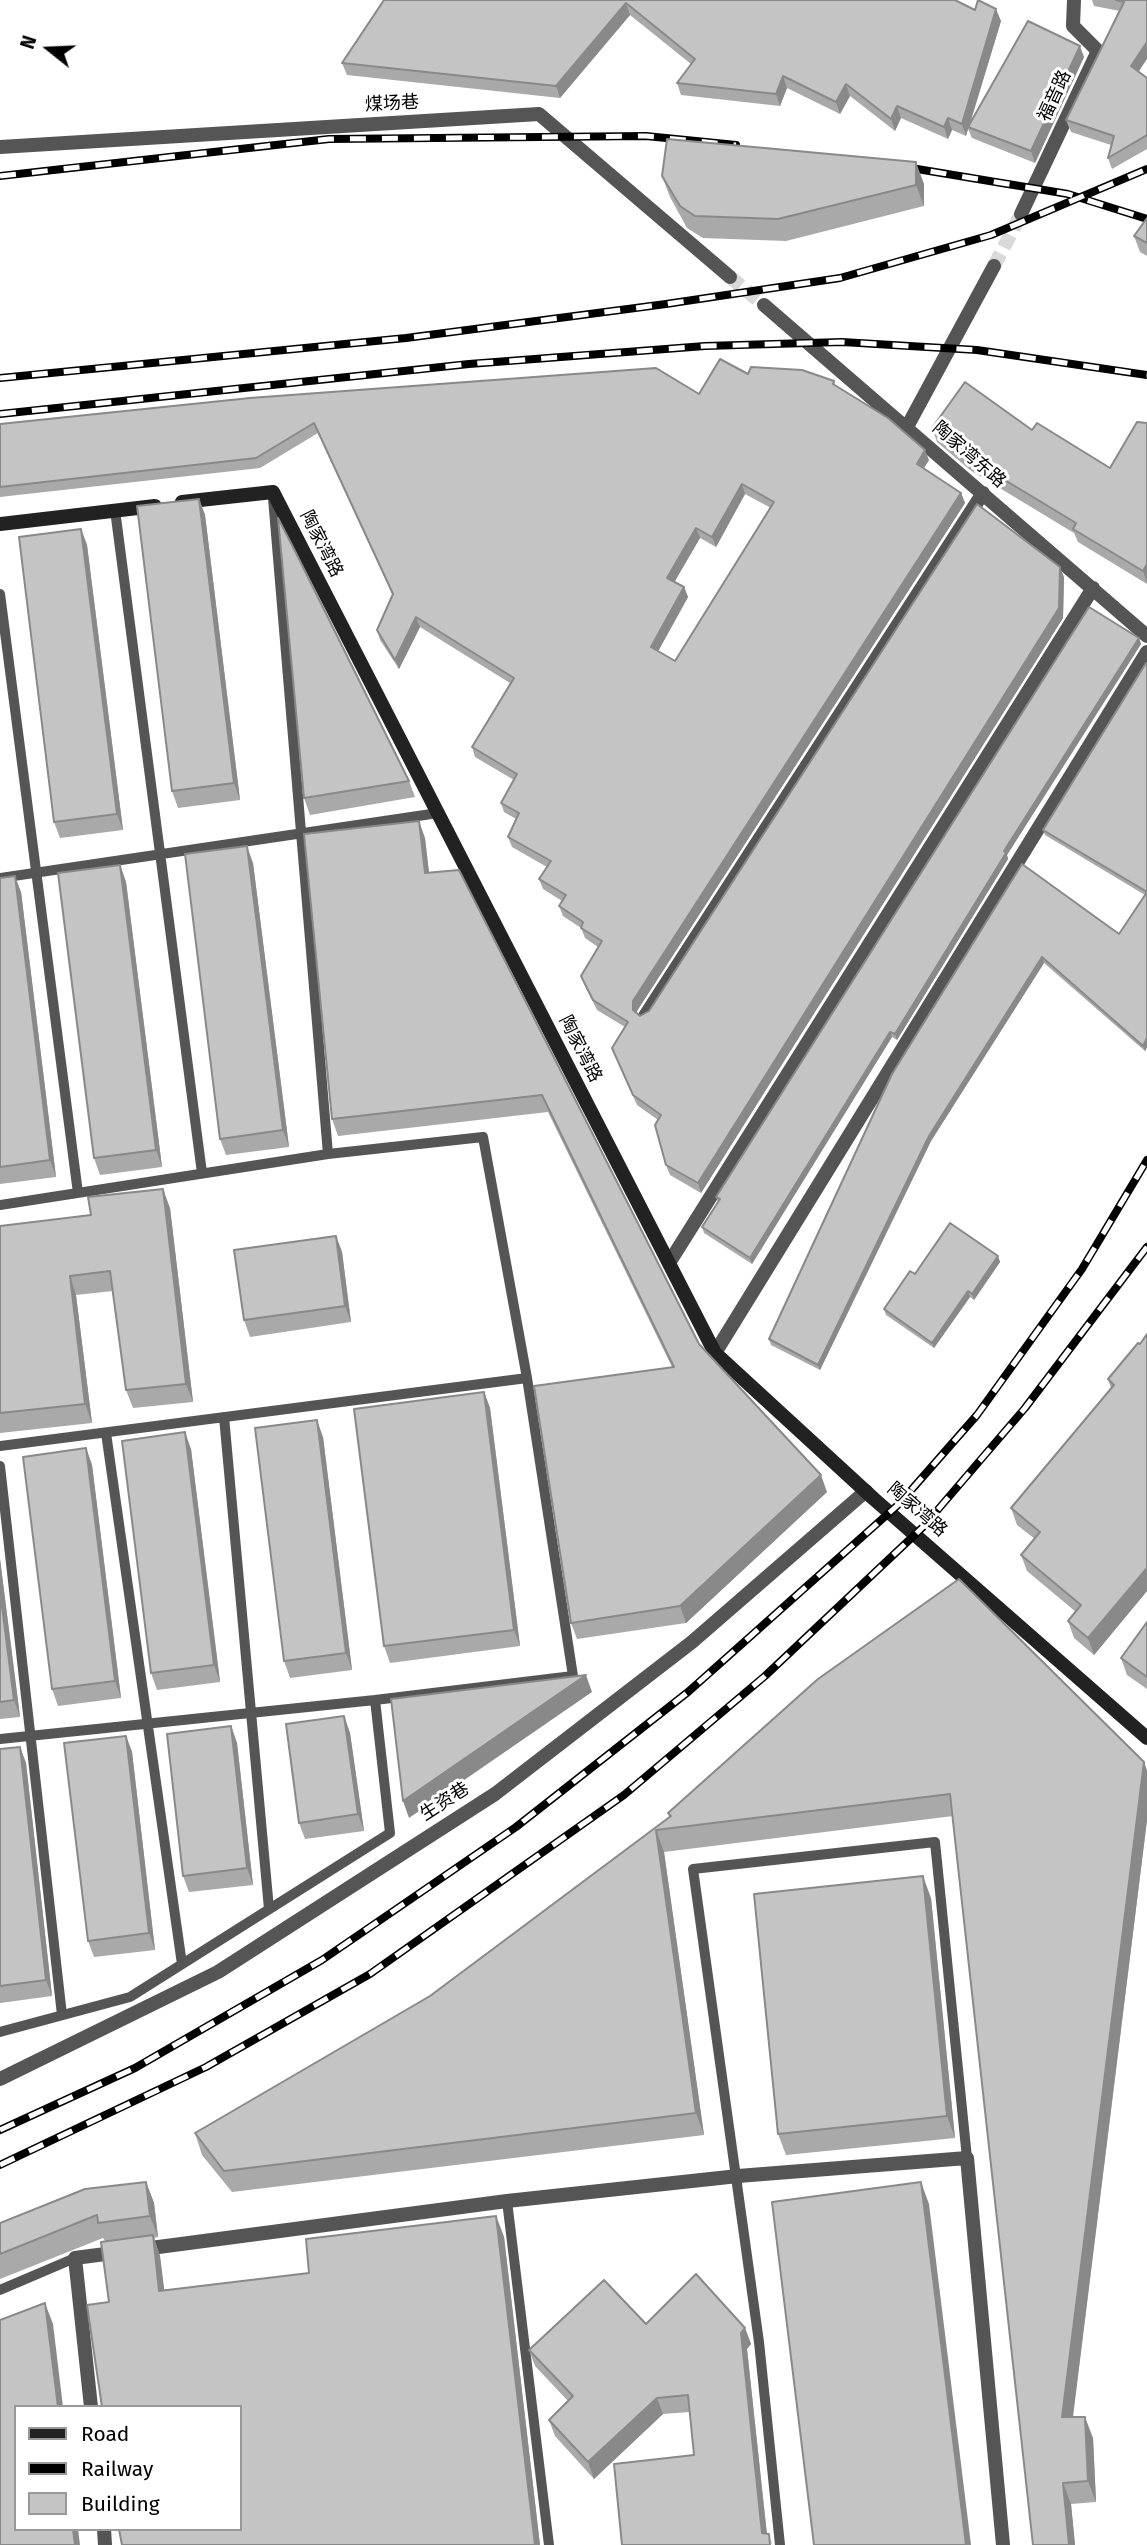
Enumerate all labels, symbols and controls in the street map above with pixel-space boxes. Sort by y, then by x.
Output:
north arrow [14,14,84,84]
text: N [16,33,41,52]
street label: 福音路 [1034,67,1076,125]
street label: 煤场巷 [364,92,420,116]
street label: 陶家湾东路 [928,417,1010,493]
street label: 陶家湾路 [295,507,347,581]
street label: 陶家湾路 [554,1012,606,1086]
street label: 陶家湾路 [883,1478,951,1542]
street label: 生资巷 [416,1778,474,1826]
legend [14,2405,242,2531]
text: Road [81,2421,129,2447]
text: Railway [81,2456,153,2482]
text: Building [81,2491,160,2517]

